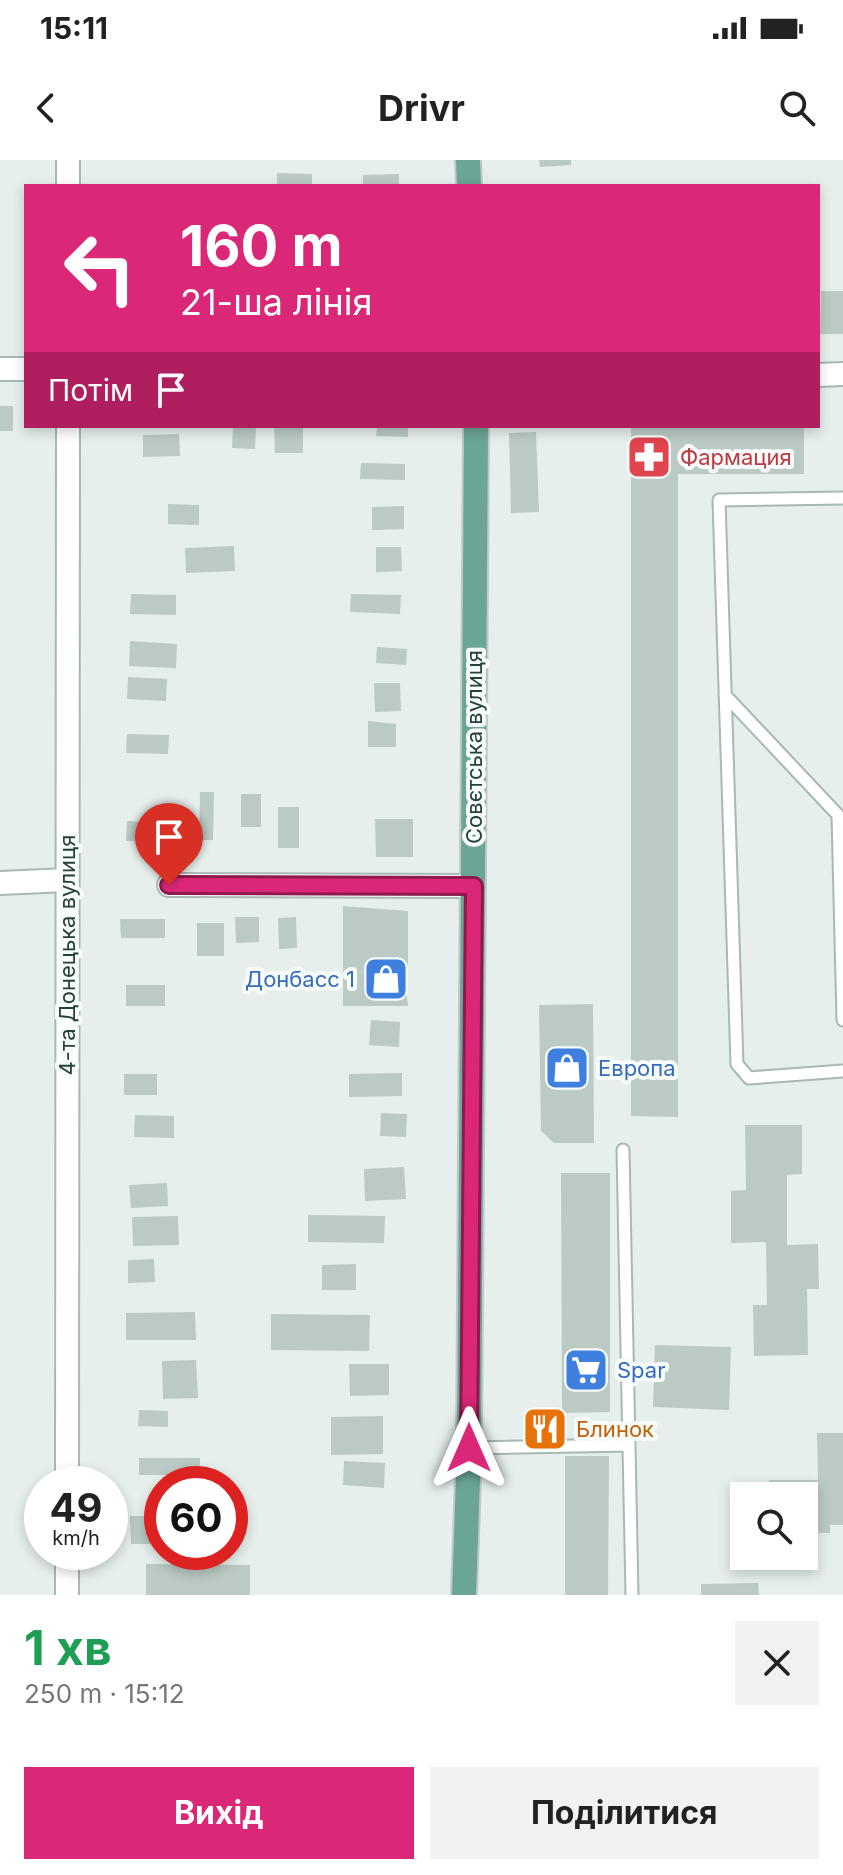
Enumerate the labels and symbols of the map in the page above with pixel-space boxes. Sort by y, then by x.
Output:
pharmacy icon: Фармация [625,433,673,481]
place label: Фармация [680,444,792,470]
street label: Совєтська вулиця [461,650,487,844]
pin [135,803,203,885]
street label: 4-та Донецька вулиця [54,835,80,1075]
shop icon: Донбасс 1 [362,955,410,1003]
place label: Донбасс 1 [245,966,355,992]
shop icon: Европа [543,1044,591,1092]
place label: Европа [598,1055,676,1081]
supermarket icon: Spar [562,1346,610,1394]
place label: Spar [617,1357,665,1383]
restaurant icon: Блинок [521,1405,569,1453]
position arrow [427,1406,511,1490]
place label: Блинок [576,1416,654,1442]
speed limit sign: 60 [144,1466,248,1570]

